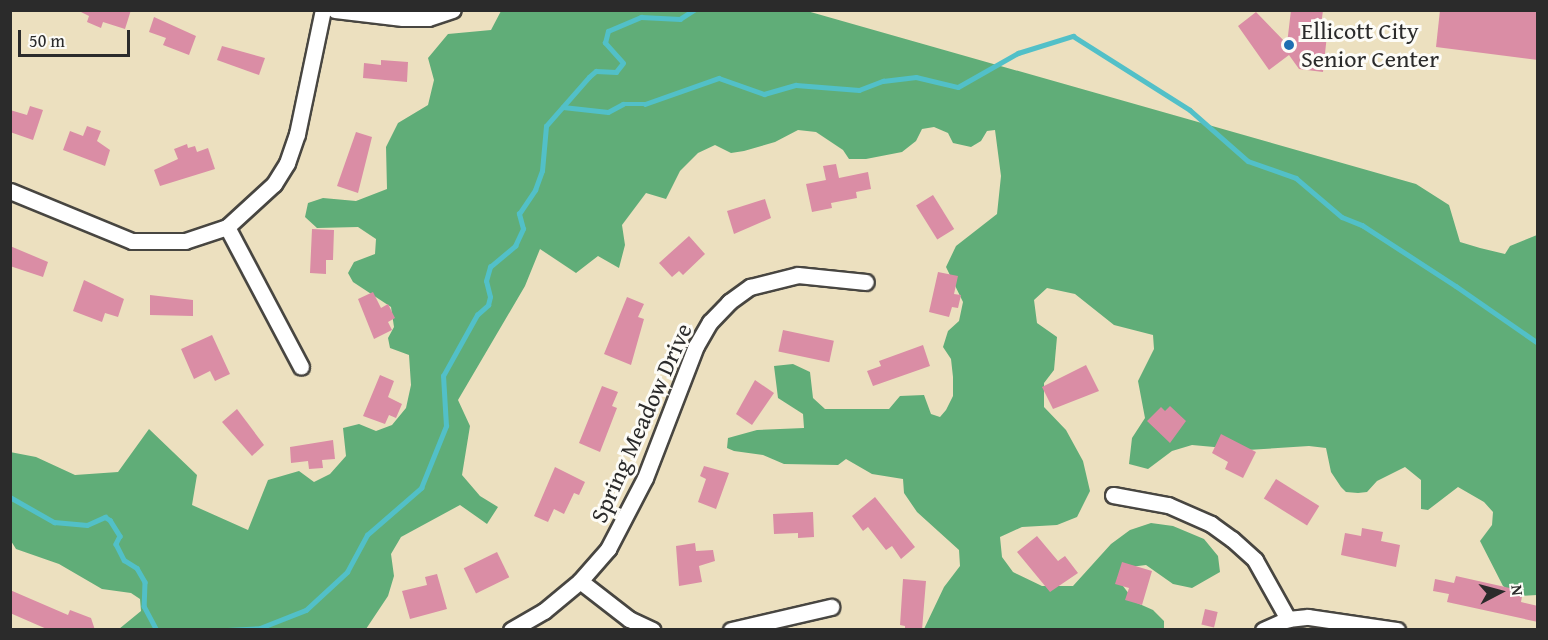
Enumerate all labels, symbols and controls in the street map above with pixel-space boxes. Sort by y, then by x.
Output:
place label: Ellicott City Senior Center [1301,17,1439,73]
scale bar [21,18,134,56]
text: 50 m [29,27,65,54]
marker: Ellicott City Senior Center [1282,38,1296,52]
street label: Spring Meadow Drive [584,319,698,527]
north arrow [1470,562,1530,622]
text: N [1505,584,1530,597]

